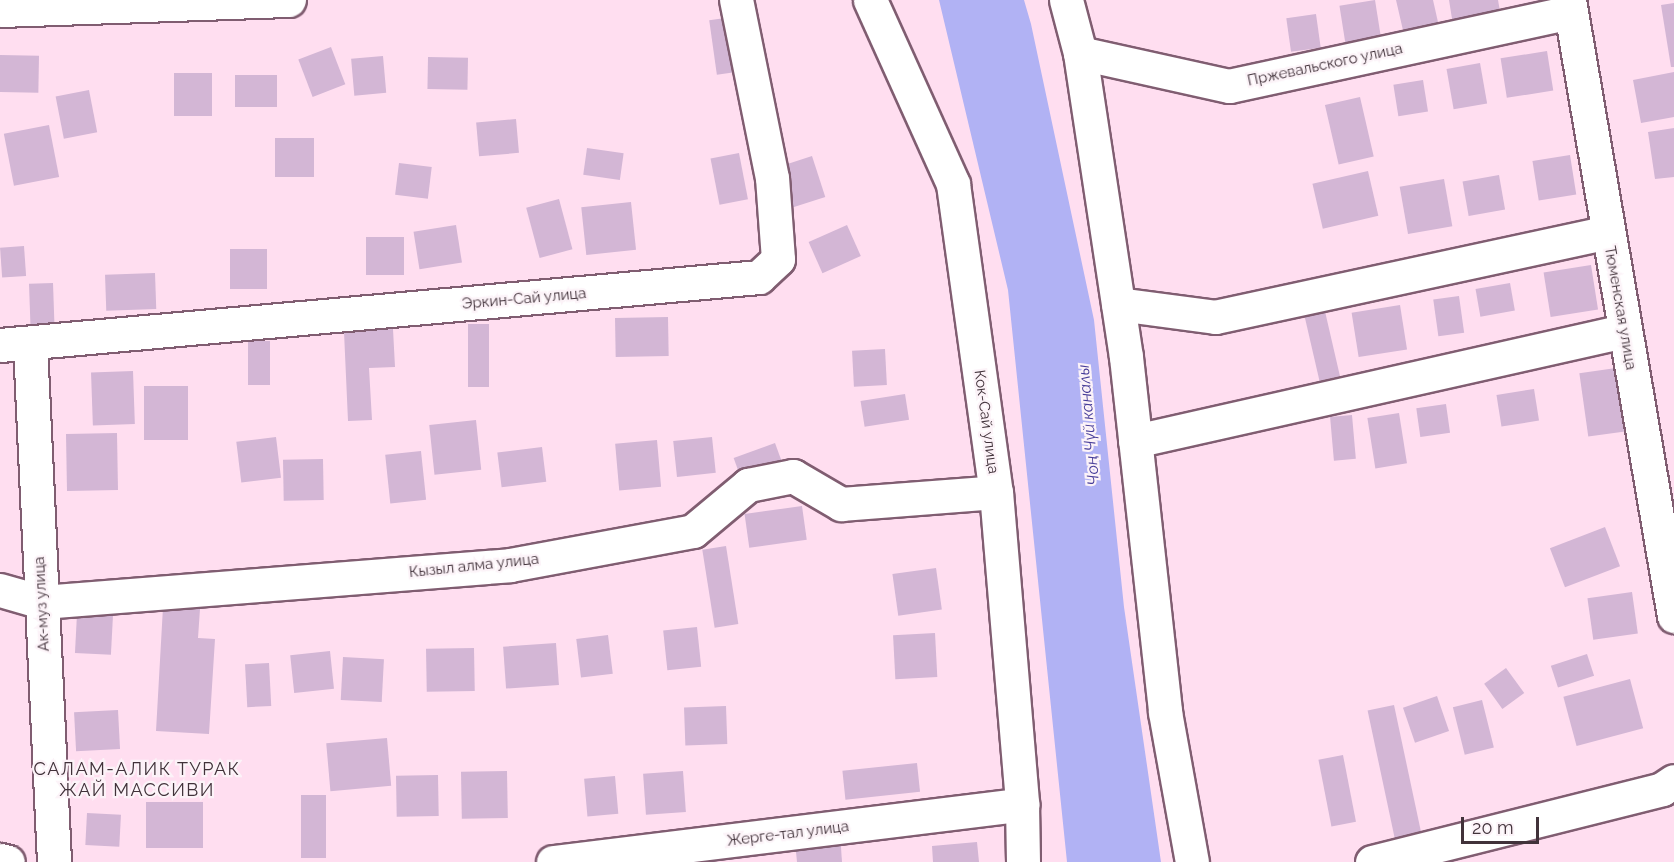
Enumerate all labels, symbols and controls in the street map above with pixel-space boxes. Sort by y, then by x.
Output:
street label: Пржевальского улица [1246,40,1404,90]
street label: Тюменская улица [1600,245,1640,371]
street label: Эркин-Сай улица [461,285,587,313]
water label: Чоң Чүй каналы [1074,364,1104,486]
street label: Кок-Сай улица [970,369,1002,475]
street label: Кызыл алма улица [408,550,540,582]
street label: Ак-муз улица [31,556,53,652]
district label: САЛАМ-АЛИК ТУРАК ЖАЙ МАССИВИ [33,759,241,802]
scale bar [1464,805,1542,843]
text: 20 m [1472,817,1514,838]
street label: Жерге-тал улица [726,818,850,850]

